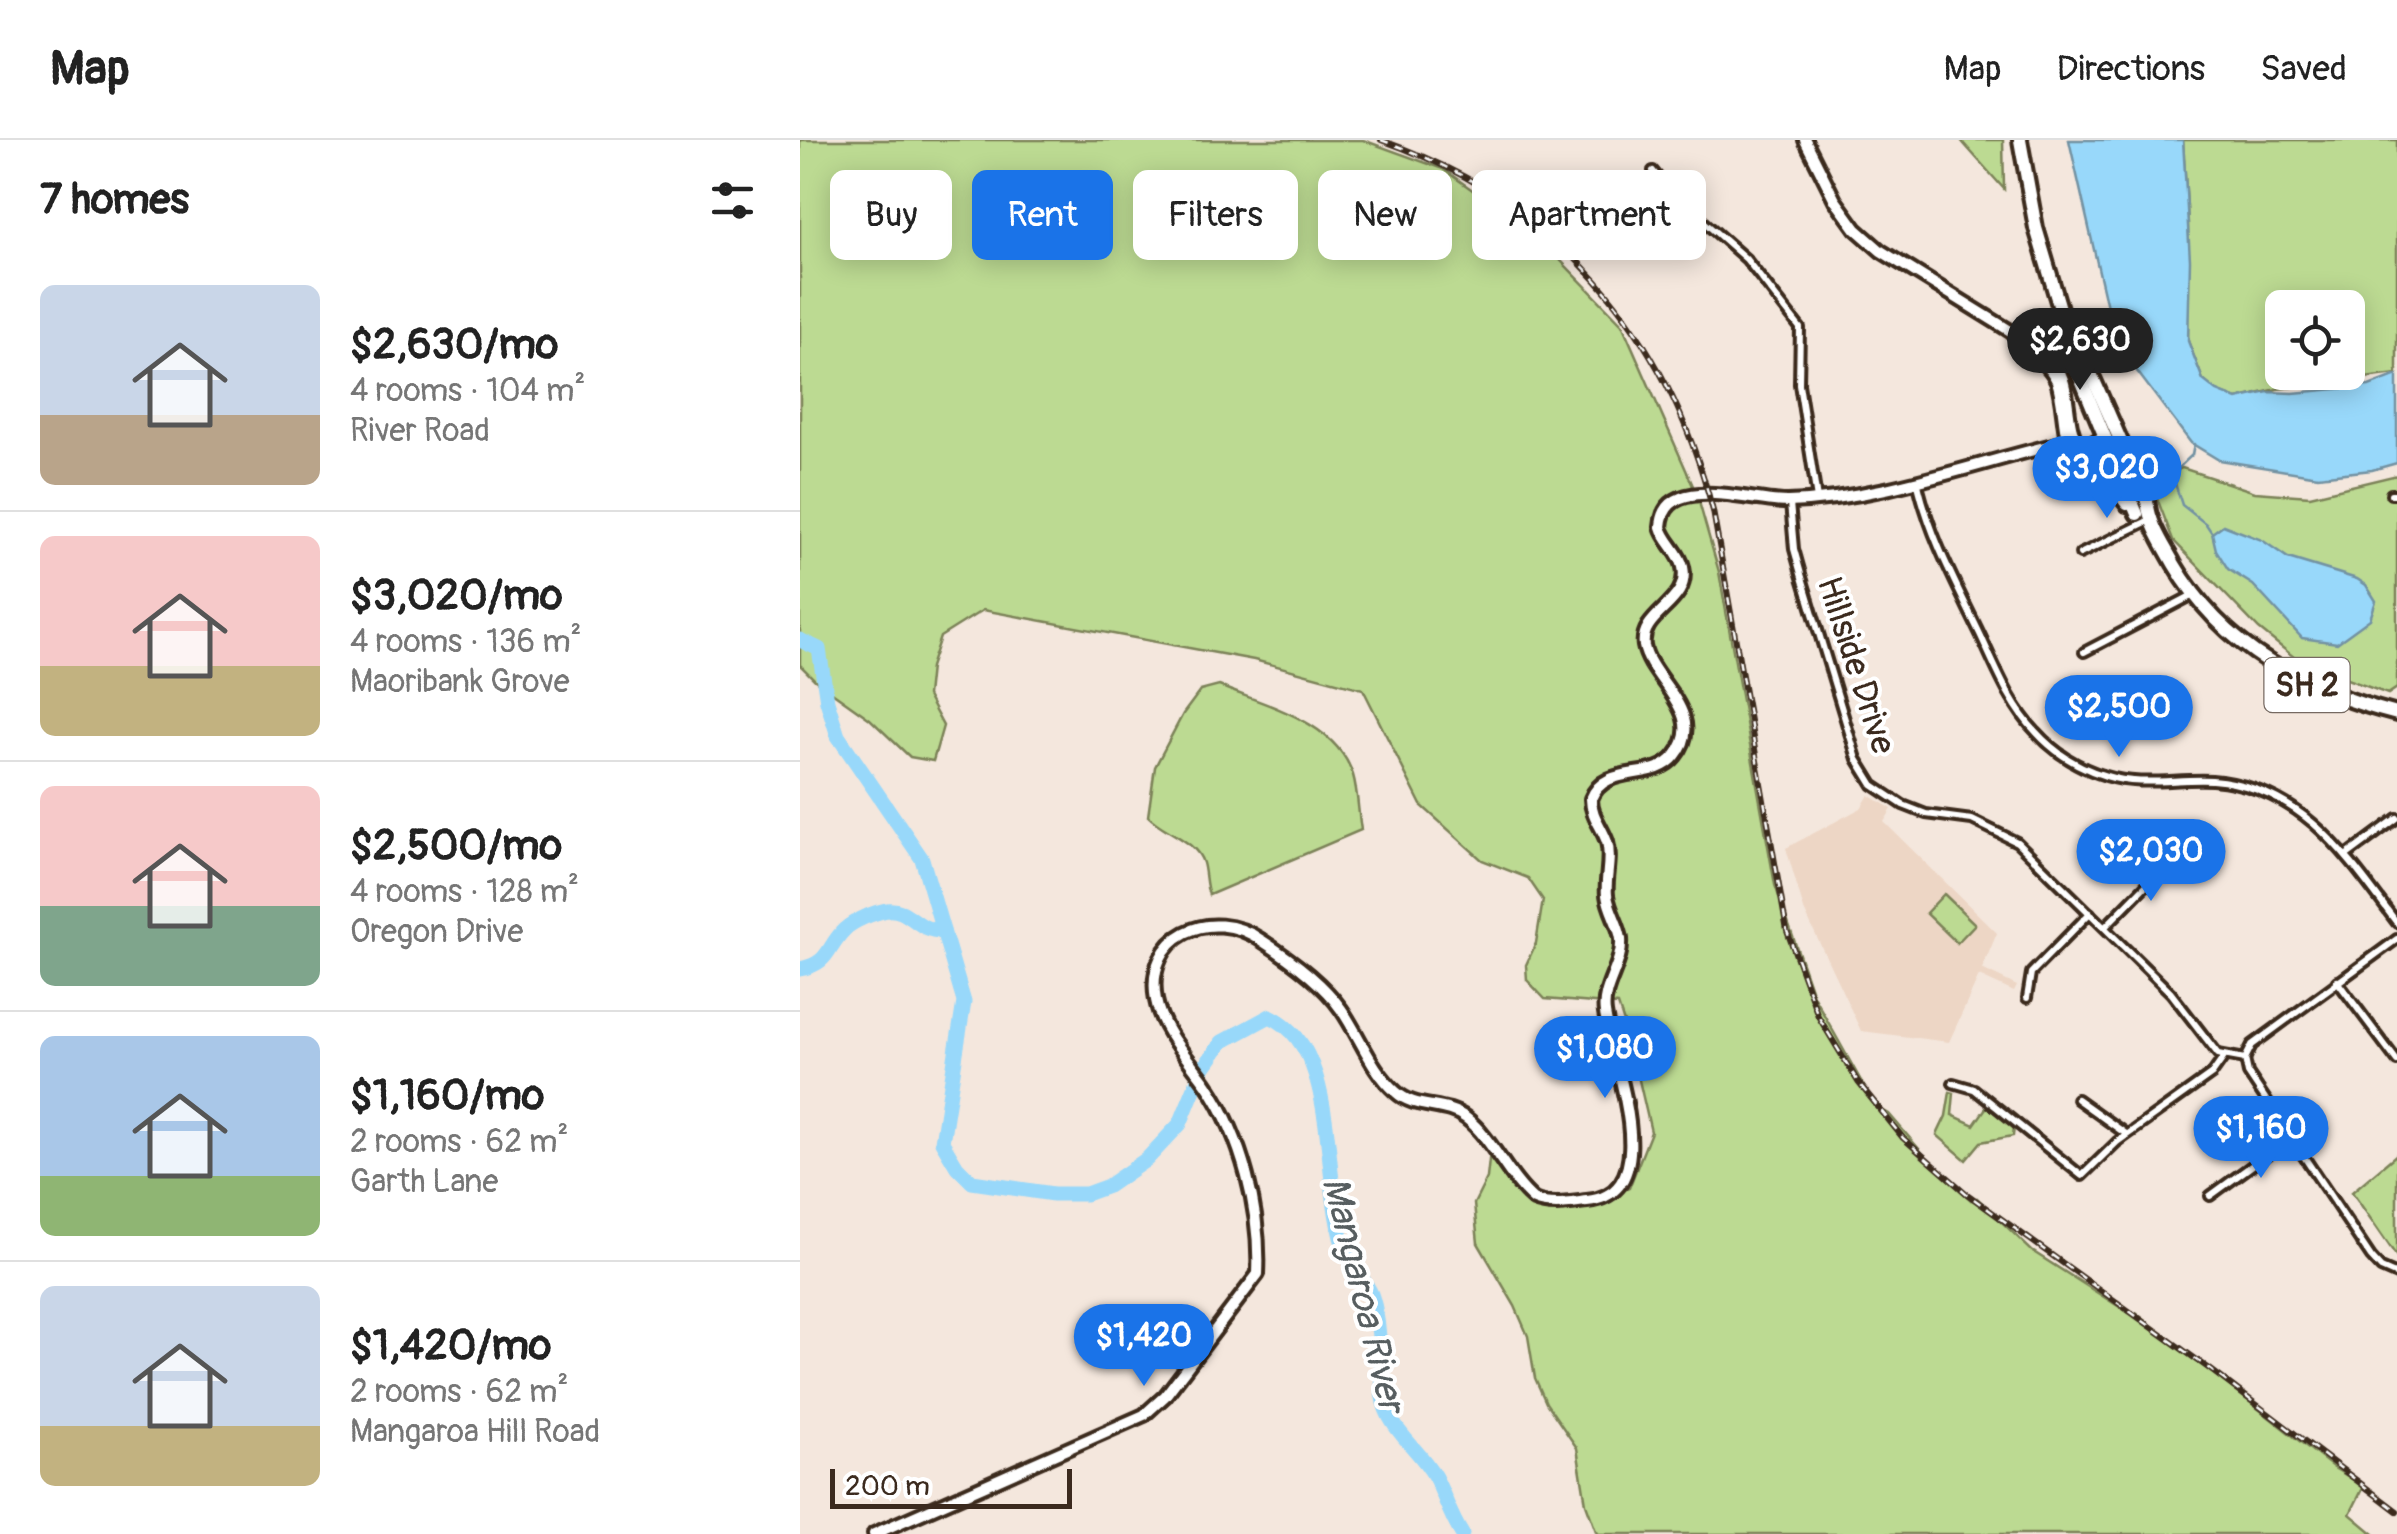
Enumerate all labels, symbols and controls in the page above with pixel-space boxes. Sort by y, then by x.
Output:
text: Map [50,39,130,99]
text: Map [1944,47,2002,91]
text: Directions [2057,47,2205,91]
text: Saved [2260,47,2347,91]
chip: Buy [830,170,952,260]
chip: Rent [972,170,1113,260]
chip: Filters [1133,170,1298,260]
chip: New [1318,170,1452,260]
chip: Apartment [1472,170,1706,260]
icon: filters [705,173,760,228]
text: 7 homes [40,174,189,226]
map controls [2265,290,2365,390]
button: locate [2265,290,2365,390]
pin: $2,630 [1999,308,2161,393]
text: $2,630/mo [350,319,558,371]
text: $2,630 [2029,320,2131,360]
icon: home [120,325,240,445]
text: 4 rooms · 104 m² [350,371,585,411]
text: River Road [350,411,490,451]
pin: $3,020 [2026,436,2188,521]
text: $3,020 [2055,448,2159,488]
text: $3,020/mo [350,570,563,622]
street label: Hillside Drive [1807,571,1905,760]
icon: home [120,576,240,696]
text: 4 rooms · 136 m² [350,622,582,662]
road number: SH 2 [2264,658,2350,712]
text: Maoribank Grove [350,662,570,702]
pin: $2,500 [2038,675,2200,760]
text: $2,500 [2067,687,2171,727]
pin: $2,030 [2070,819,2232,904]
text: $2,500/mo [350,820,562,872]
icon: home [120,826,240,946]
text: $2,030 [2099,831,2203,871]
text: 4 rooms · 128 m² [350,872,579,912]
text: Oregon Drive [350,912,523,952]
pin: $1,080 [1524,1016,1686,1101]
text: $1,080 [1556,1028,1654,1068]
text: $1,160/mo [350,1070,544,1122]
icon: home [120,1076,240,1196]
pin: $1,160 [2180,1096,2342,1181]
text: $1,160 [2216,1108,2306,1148]
text: 2 rooms · 62 m² [350,1122,568,1162]
text: Garth Lane [350,1162,498,1202]
water label: Mangaroa River [1311,1172,1416,1421]
pin: $1,420 [1063,1304,1225,1389]
text: $1,420 [1096,1316,1192,1356]
text: $1,420/mo [350,1320,551,1372]
icon: home [120,1326,240,1446]
text: 2 rooms · 62 m² [350,1372,568,1412]
text: Mangaroa Hill Road [350,1412,600,1452]
scale bar [830,1464,1072,1508]
text: 200 m [845,1469,930,1504]

